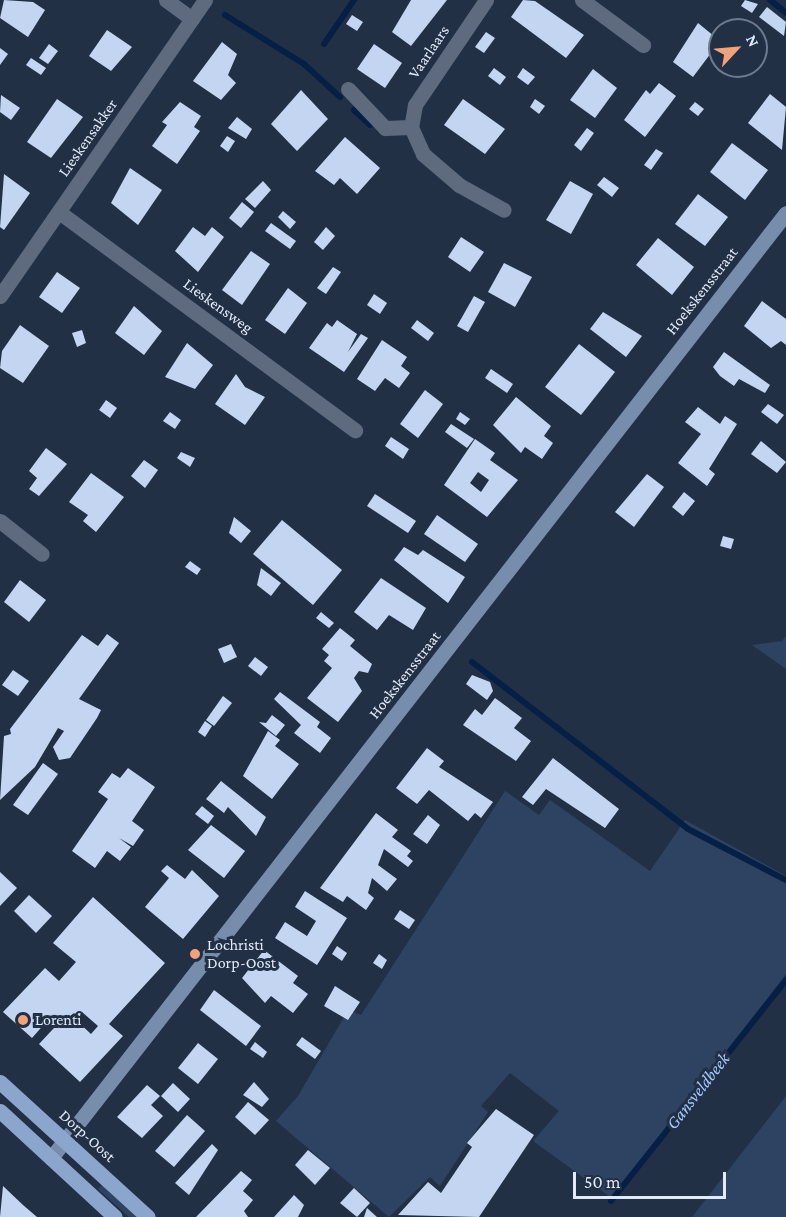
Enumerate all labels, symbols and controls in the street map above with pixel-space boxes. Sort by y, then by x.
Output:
north arrow [708,18,768,78]
street label: Vaarlaars [404,22,454,82]
text: N [743,32,763,49]
street label: Lieskensakker [54,96,122,180]
street label: Hoekskensstraat [662,243,742,339]
street label: Lieskensweg [179,274,257,338]
street label: Hoekskensstraat [365,627,445,723]
place label: Lochristi Dorp-Oost [207,935,276,973]
marker: Lochristi Dorp-Oost [188,947,202,961]
place label: Lorenti [35,1010,81,1030]
marker: Lorenti [16,1013,30,1027]
water label: Gansveldbeek [661,1048,735,1134]
street label: Dorp-Oost [55,1106,119,1166]
scale bar [576,1160,729,1198]
text: 50 m [584,1172,621,1192]

